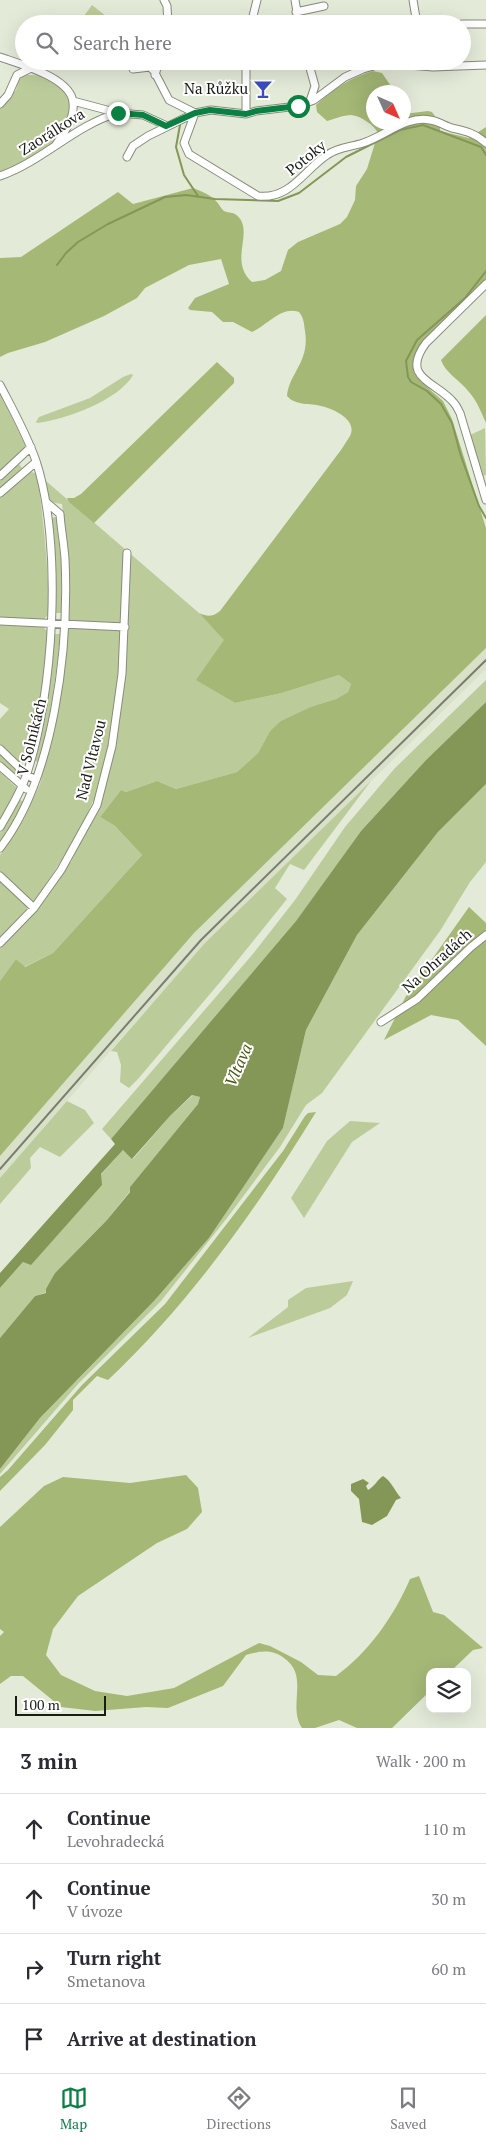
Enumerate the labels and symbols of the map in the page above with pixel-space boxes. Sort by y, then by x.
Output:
place label: Na Růžku [184,78,248,98]
bar icon: Na Růžku [252,78,274,100]
north arrow [366,85,411,130]
route start [287,95,310,118]
route end [107,102,130,125]
street label: Zaorálkova [15,103,88,159]
street label: Potoky [281,135,330,179]
street label: V Solníkách [12,696,50,777]
street label: Nad Vltavou [70,717,110,802]
street label: Na Ohradách [397,924,476,997]
water label: Vltava [219,1040,257,1090]
scale bar [15,1693,106,1716]

